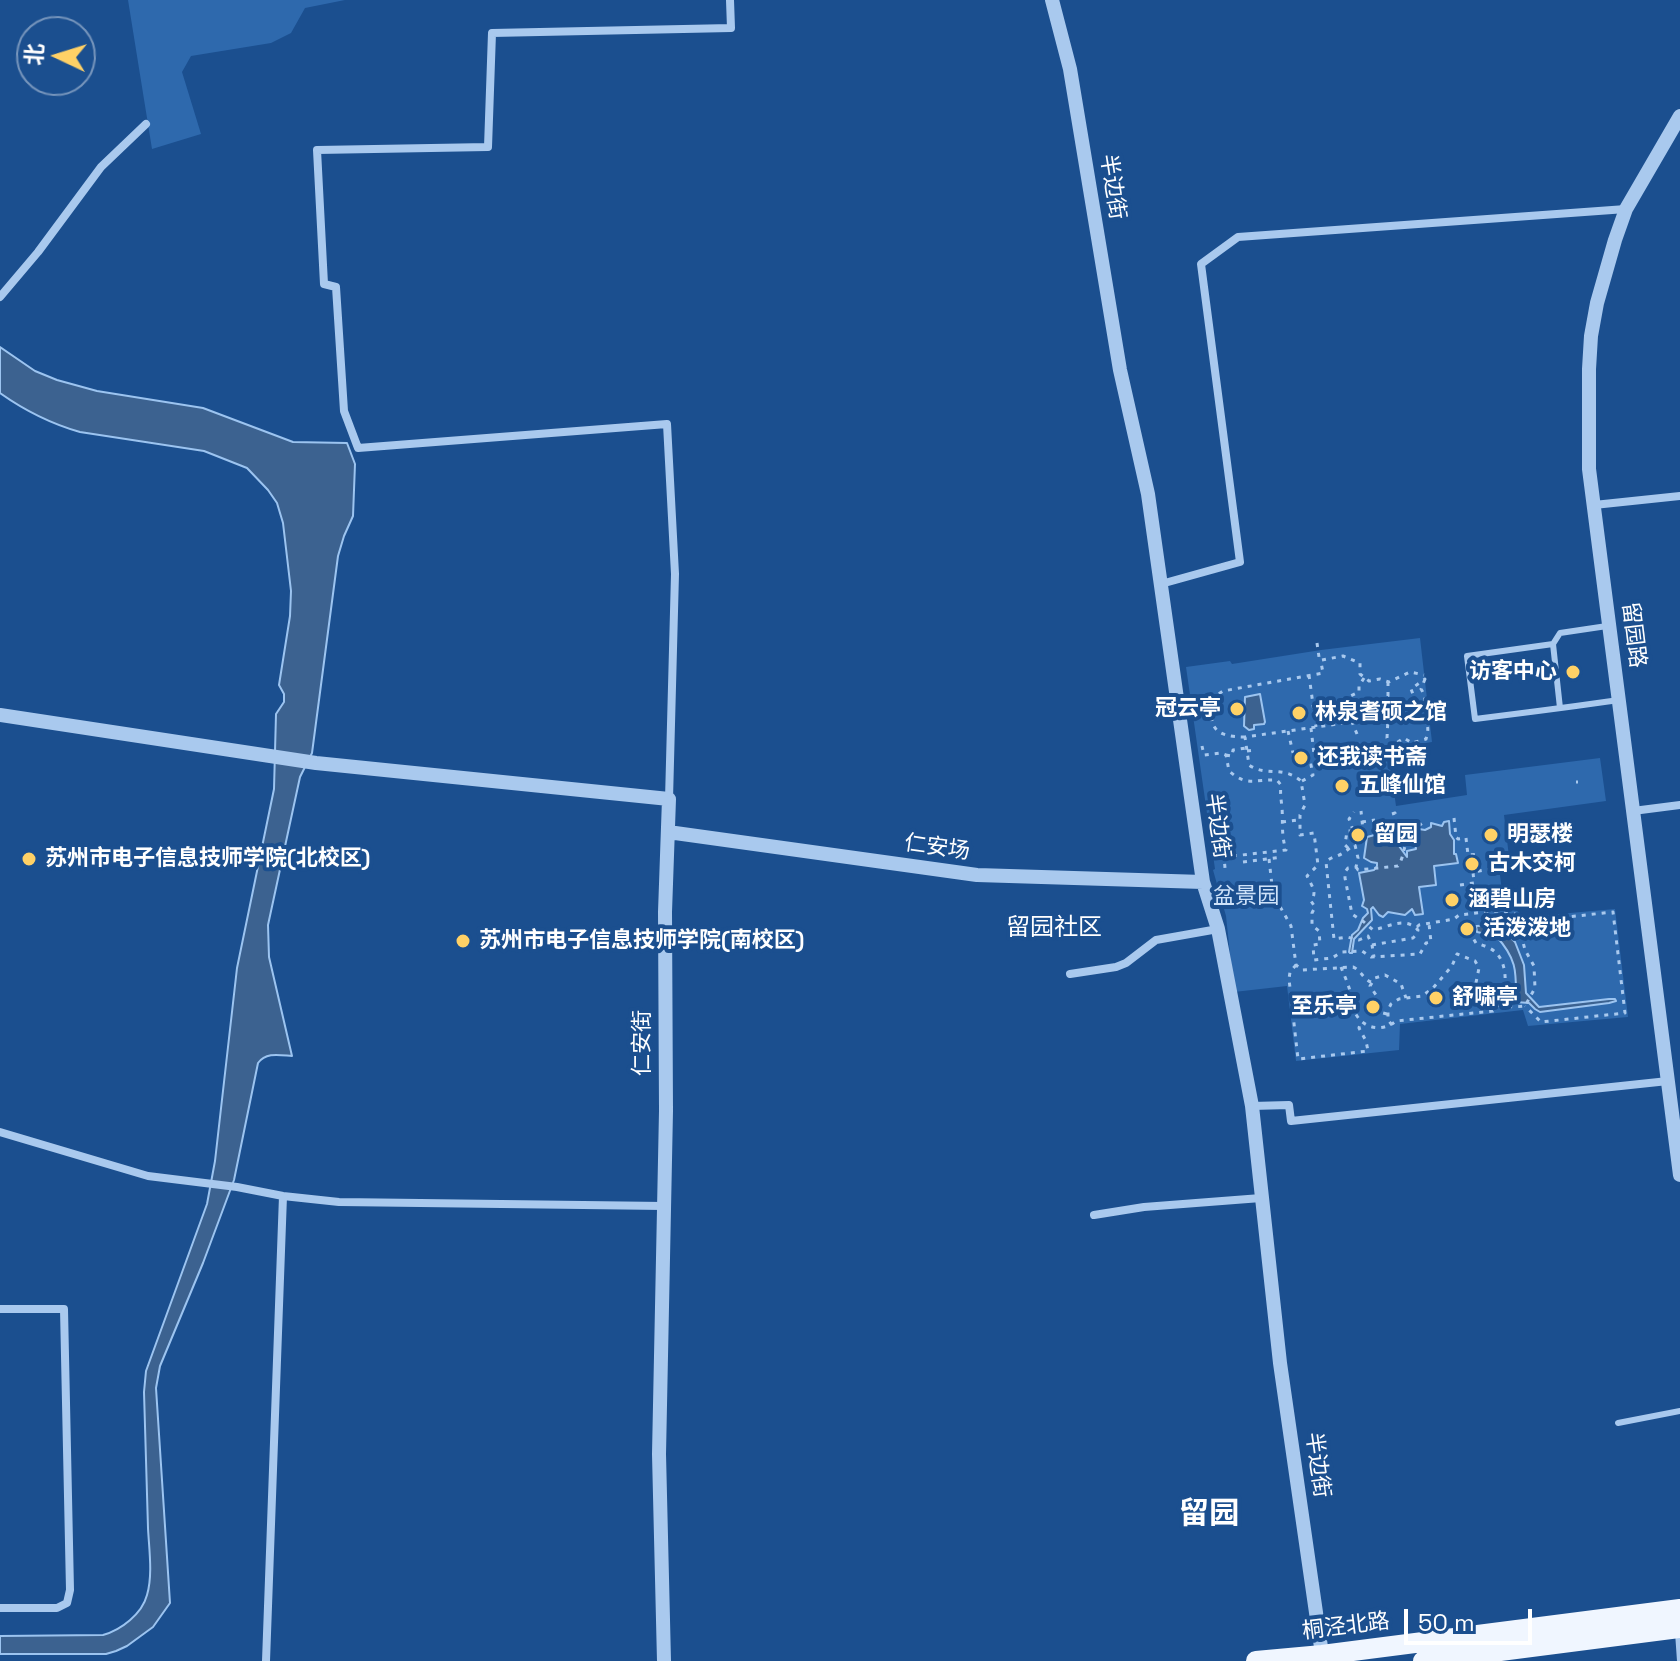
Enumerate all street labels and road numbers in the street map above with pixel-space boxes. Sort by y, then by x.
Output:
street label: 半边街 [1094,152,1130,222]
street label: 留园路 [1616,601,1650,669]
street label: 半边街 [1199,791,1235,861]
street label: 仁安场 [902,830,972,866]
street label: 仁安街 [630,1010,656,1076]
street label: 半边街 [1299,1430,1335,1500]
street label: 桐泾北路 [1301,1609,1391,1645]

